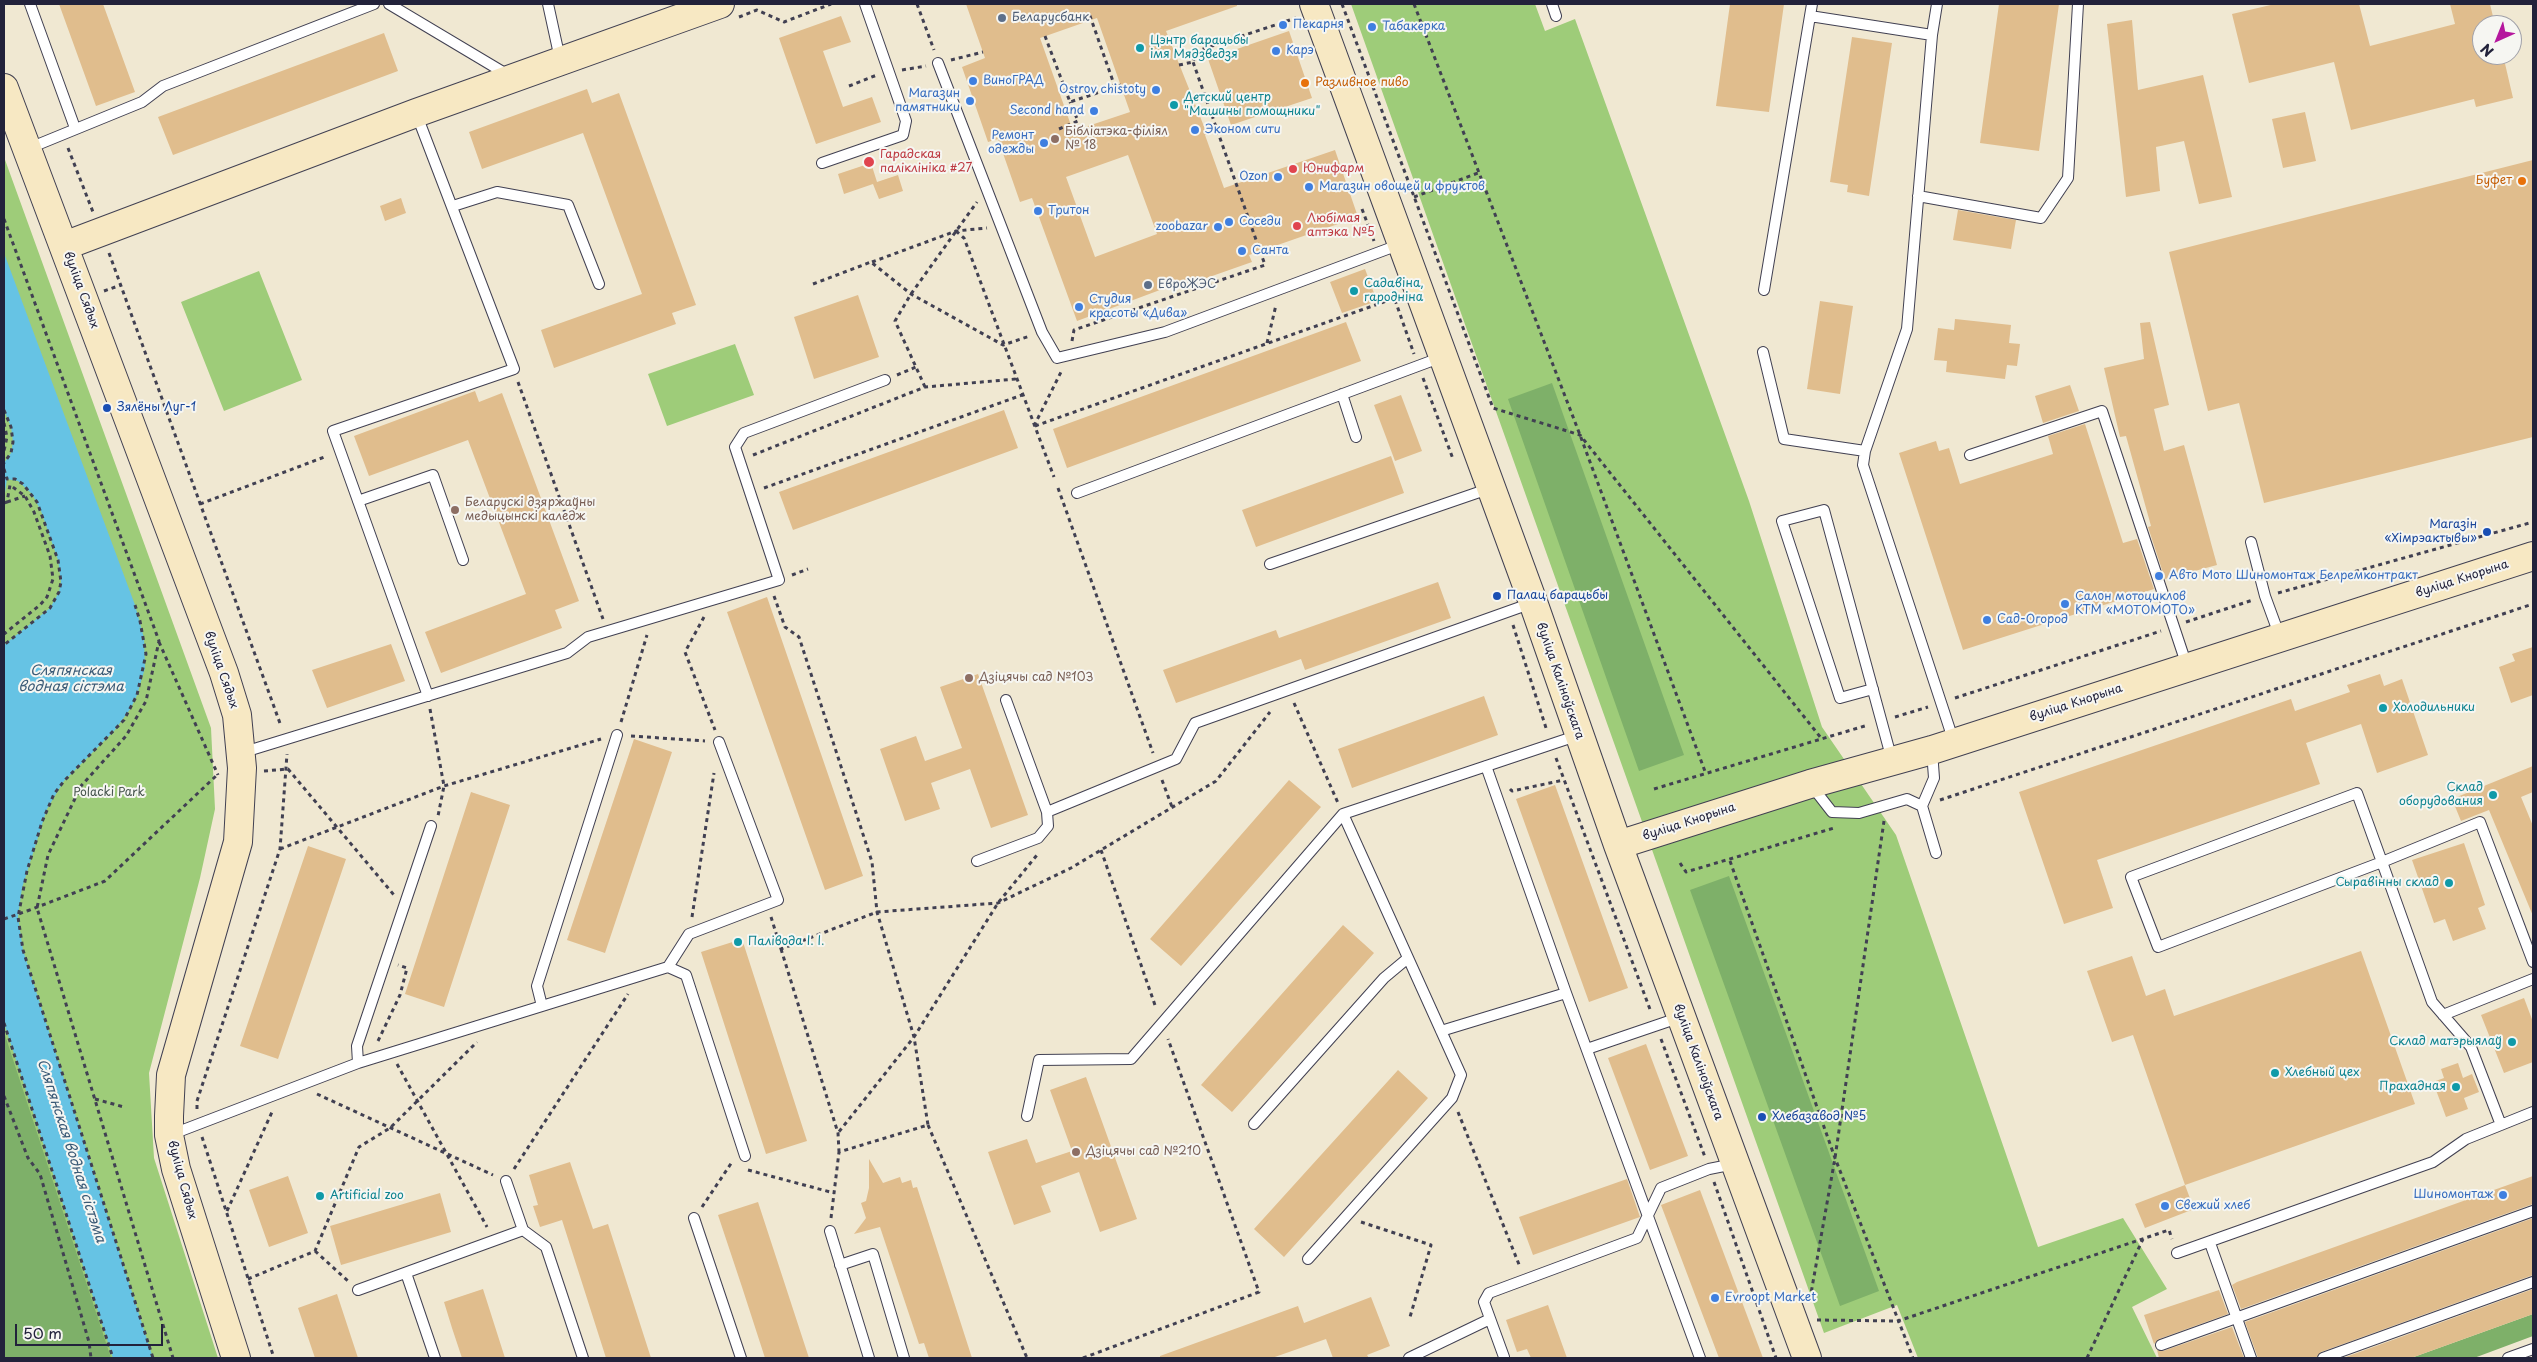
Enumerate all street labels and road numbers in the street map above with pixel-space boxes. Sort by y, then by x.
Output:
street label: вуліца Сядых [60,250,102,330]
street label: вуліца Кнорына [2414,557,2510,601]
street label: вуліца Каліноўскага [1533,621,1587,741]
street label: вуліца Сядых [201,629,241,711]
street label: вуліца Кнорына [2028,681,2124,725]
street label: вуліца Кнорына [1641,800,1737,844]
street label: вуліца Каліноўскага [1670,1002,1726,1122]
street label: вуліца Сядых [165,1139,199,1221]

